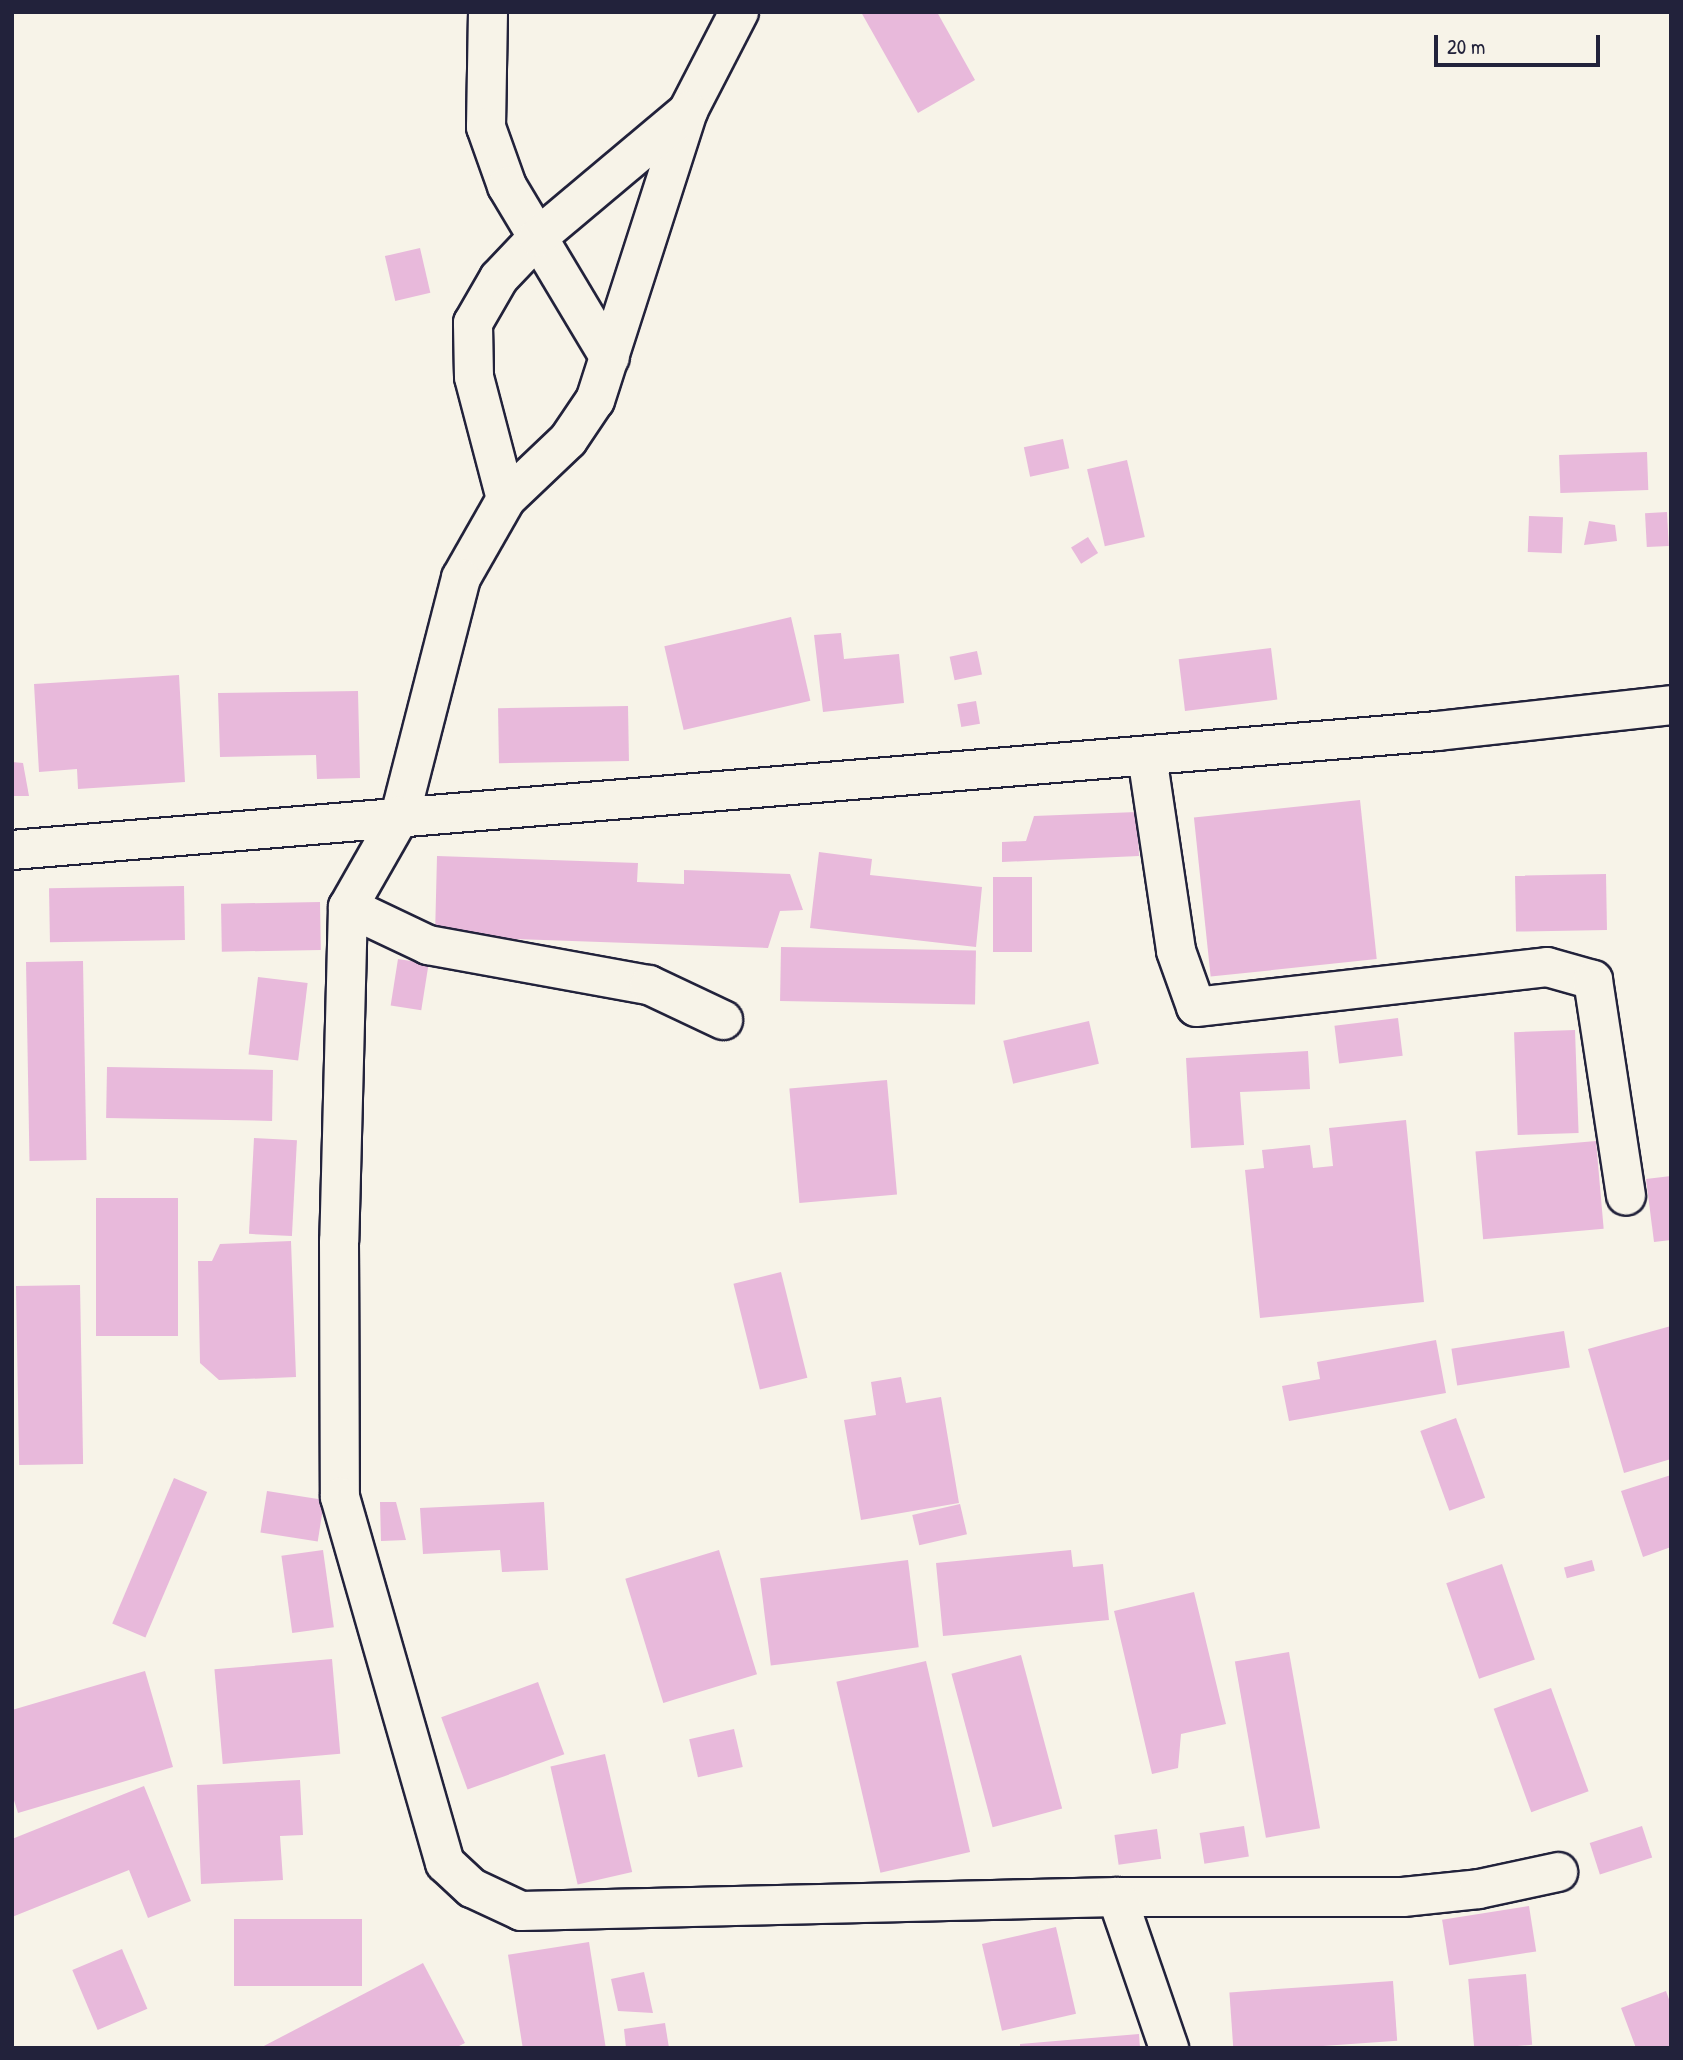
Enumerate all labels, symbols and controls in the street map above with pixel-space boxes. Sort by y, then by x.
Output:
scale bar [1438,21,1604,65]
text: 20 m [1447,32,1485,61]

